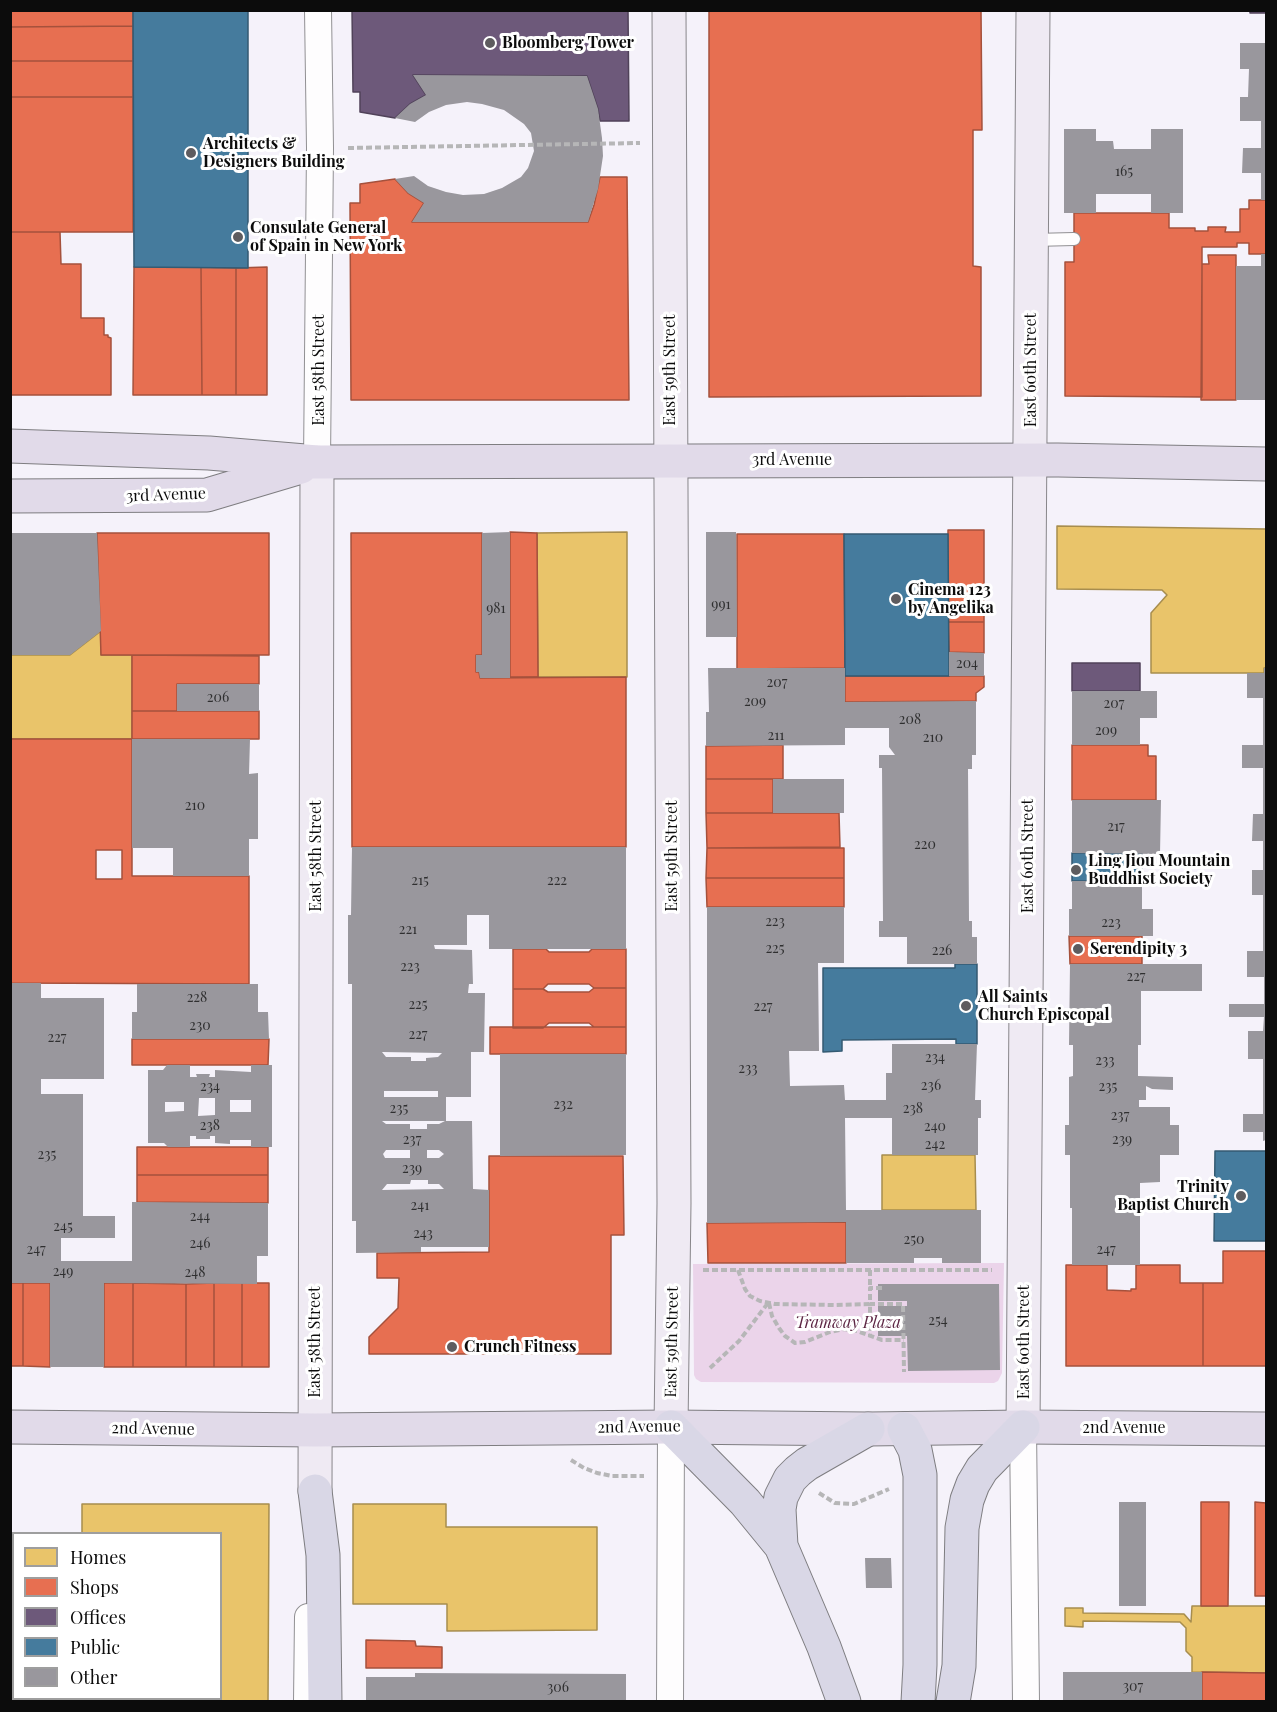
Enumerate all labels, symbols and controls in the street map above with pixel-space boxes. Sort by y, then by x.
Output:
place label: Bloomberg Tower [502,33,634,53]
marker: Bloomberg Tower [483,36,497,50]
place label: Architects & Designers Building [203,134,345,172]
marker: Architects & Designers Building [184,146,198,160]
house number: 165 [1115,164,1133,180]
place label: Consulate General of Spain in New York [250,218,402,256]
marker: Consulate General of Spain in New York [231,230,245,244]
street label: East 60th Street [1021,313,1041,427]
street label: East 58th Street [309,314,329,426]
street label: East 59th Street [660,314,680,426]
street label: 3rd Avenue [752,450,832,470]
street label: 3rd Avenue [126,484,206,506]
place label: Cinema 123 by Angelika [908,580,994,618]
marker: Cinema 123 by Angelika [889,592,903,606]
house number: 991 [711,597,731,613]
house number: 981 [486,601,506,617]
house number: 204 [956,656,978,672]
house number: 207 [767,675,787,691]
house number: 206 [207,690,229,706]
house number: 209 [744,694,766,710]
house number: 207 [1104,696,1124,712]
house number: 208 [899,712,921,728]
house number: 209 [1095,723,1117,739]
house number: 211 [767,728,785,744]
house number: 210 [923,730,943,746]
house number: 210 [185,798,205,814]
street label: East 60th Street [1018,799,1038,913]
street label: East 58th Street [306,800,326,912]
street label: East 59th Street [662,800,682,912]
house number: 217 [1107,819,1125,835]
house number: 220 [914,837,936,853]
place label: Ling Jiou Mountain Buddhist Society [1088,851,1230,889]
marker: Ling Jiou Mountain Buddhist Society [1069,863,1083,877]
house number: 215 [411,873,429,889]
house number: 222 [547,873,567,889]
house number: 223 [765,914,785,930]
house number: 223 [1101,915,1121,931]
house number: 221 [399,922,417,938]
place label: Serendipity 3 [1090,939,1187,959]
house number: 225 [765,941,785,957]
marker: Serendipity 3 [1071,942,1085,956]
house number: 226 [932,943,952,959]
house number: 223 [400,959,420,975]
house number: 227 [1126,969,1146,985]
place label: All Saints Church Episcopal [978,987,1109,1025]
house number: 228 [187,990,207,1006]
house number: 225 [408,997,428,1013]
house number: 227 [753,999,773,1015]
marker: All Saints Church Episcopal [959,999,973,1013]
house number: 230 [189,1018,211,1034]
house number: 227 [408,1027,428,1043]
house number: 227 [47,1030,67,1046]
house number: 234 [925,1050,945,1066]
house number: 233 [1095,1053,1115,1069]
house number: 233 [738,1061,758,1077]
house number: 236 [921,1078,941,1094]
house number: 234 [200,1079,220,1095]
house number: 235 [1099,1079,1117,1095]
house number: 232 [553,1097,573,1113]
house number: 235 [390,1101,408,1117]
house number: 238 [903,1101,923,1117]
house number: 237 [1111,1108,1129,1124]
house number: 238 [200,1118,220,1134]
house number: 240 [924,1119,946,1135]
house number: 237 [403,1132,421,1148]
house number: 239 [1112,1132,1132,1148]
house number: 242 [925,1137,945,1153]
house number: 235 [38,1147,56,1163]
house number: 239 [402,1161,422,1177]
place label: Trinity Baptist Church [1117,1177,1229,1215]
marker: Trinity Baptist Church [1234,1189,1248,1203]
house number: 241 [411,1198,429,1214]
house number: 244 [190,1209,210,1225]
house number: 245 [53,1219,73,1235]
house number: 243 [413,1226,433,1242]
house number: 250 [904,1232,924,1248]
house number: 246 [190,1236,210,1252]
house number: 247 [26,1242,46,1258]
house number: 247 [1096,1242,1116,1258]
house number: 249 [53,1264,73,1280]
house number: 248 [185,1265,205,1281]
street label: East 60th Street [1014,1285,1034,1399]
street label: East 58th Street [305,1286,325,1398]
street label: East 59th Street [661,1286,683,1398]
park label: Tramway Plaza [795,1313,901,1333]
house number: 254 [928,1313,948,1329]
place label: Crunch Fitness [464,1337,576,1357]
marker: Crunch Fitness [445,1340,459,1354]
street label: 2nd Avenue [597,1417,681,1437]
street label: 2nd Avenue [1082,1418,1166,1438]
street label: 2nd Avenue [111,1419,195,1439]
legend [12,1532,222,1700]
text: Homes [70,1545,126,1569]
text: Shops [70,1575,119,1599]
text: Offices [70,1605,126,1629]
text: Public [70,1635,120,1659]
text: Other [70,1665,117,1689]
house number: 307 [1123,1679,1143,1695]
house number: 306 [547,1680,569,1696]

